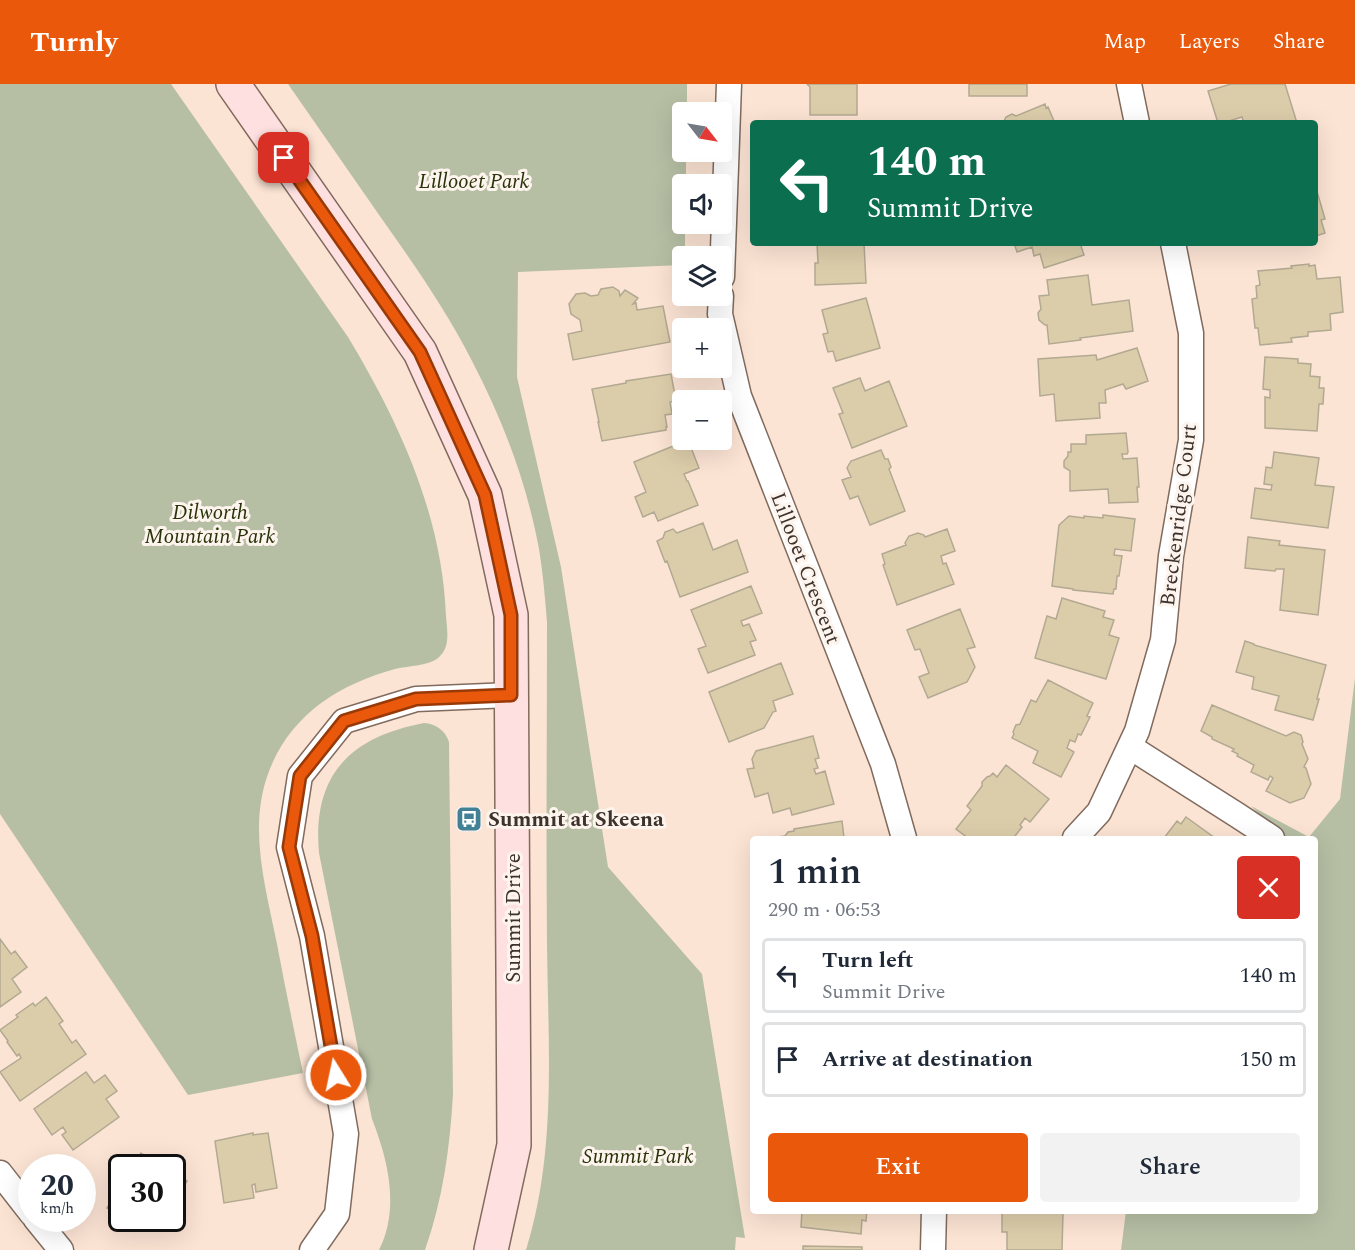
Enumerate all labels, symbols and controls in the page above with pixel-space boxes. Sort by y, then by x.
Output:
text: Turnly [30,21,118,64]
text: Map [1104,26,1146,58]
text: Layers [1179,26,1240,58]
text: Share [1273,26,1325,58]
north arrow [672,102,732,162]
map controls [672,102,732,450]
text: 140 m [867,131,986,194]
pin [258,132,309,183]
icon: arrive [267,141,300,174]
icon: left [768,144,846,222]
park label: Lillooet Park [419,166,530,198]
button: sound [672,174,732,234]
text: Summit Drive [867,188,1034,230]
button: layers [672,246,732,306]
button: + [672,318,732,378]
button: − [672,390,732,450]
street label: Breckenridge Court [1152,422,1206,608]
street label: Lillooet Crescent [761,488,849,649]
park label: Dilworth Mountain Park [145,497,276,553]
bus stop icon: Summit at Skeena [454,804,484,834]
place label: Summit at Skeena [488,804,664,836]
text: 1 min [768,845,861,900]
street label: Summit Drive [498,853,530,983]
button: close [1237,856,1300,919]
text: 290 m · 06:53 [768,895,880,925]
text: Turn left [822,944,914,977]
icon: left [771,959,804,992]
text: 140 m [1240,959,1297,992]
text: Summit Drive [822,977,945,1007]
position arrow [304,1043,368,1107]
icon: arrive [771,1043,804,1076]
text: Arrive at destination [822,1043,1033,1076]
text: 150 m [1240,1043,1297,1076]
button: Exit [768,1133,1028,1202]
button: Share [1040,1133,1300,1202]
park label: Summit Park [582,1141,694,1173]
speed limit sign: 30 [108,1154,186,1232]
text: 20 [40,1163,74,1209]
text: km/h [40,1197,74,1220]

